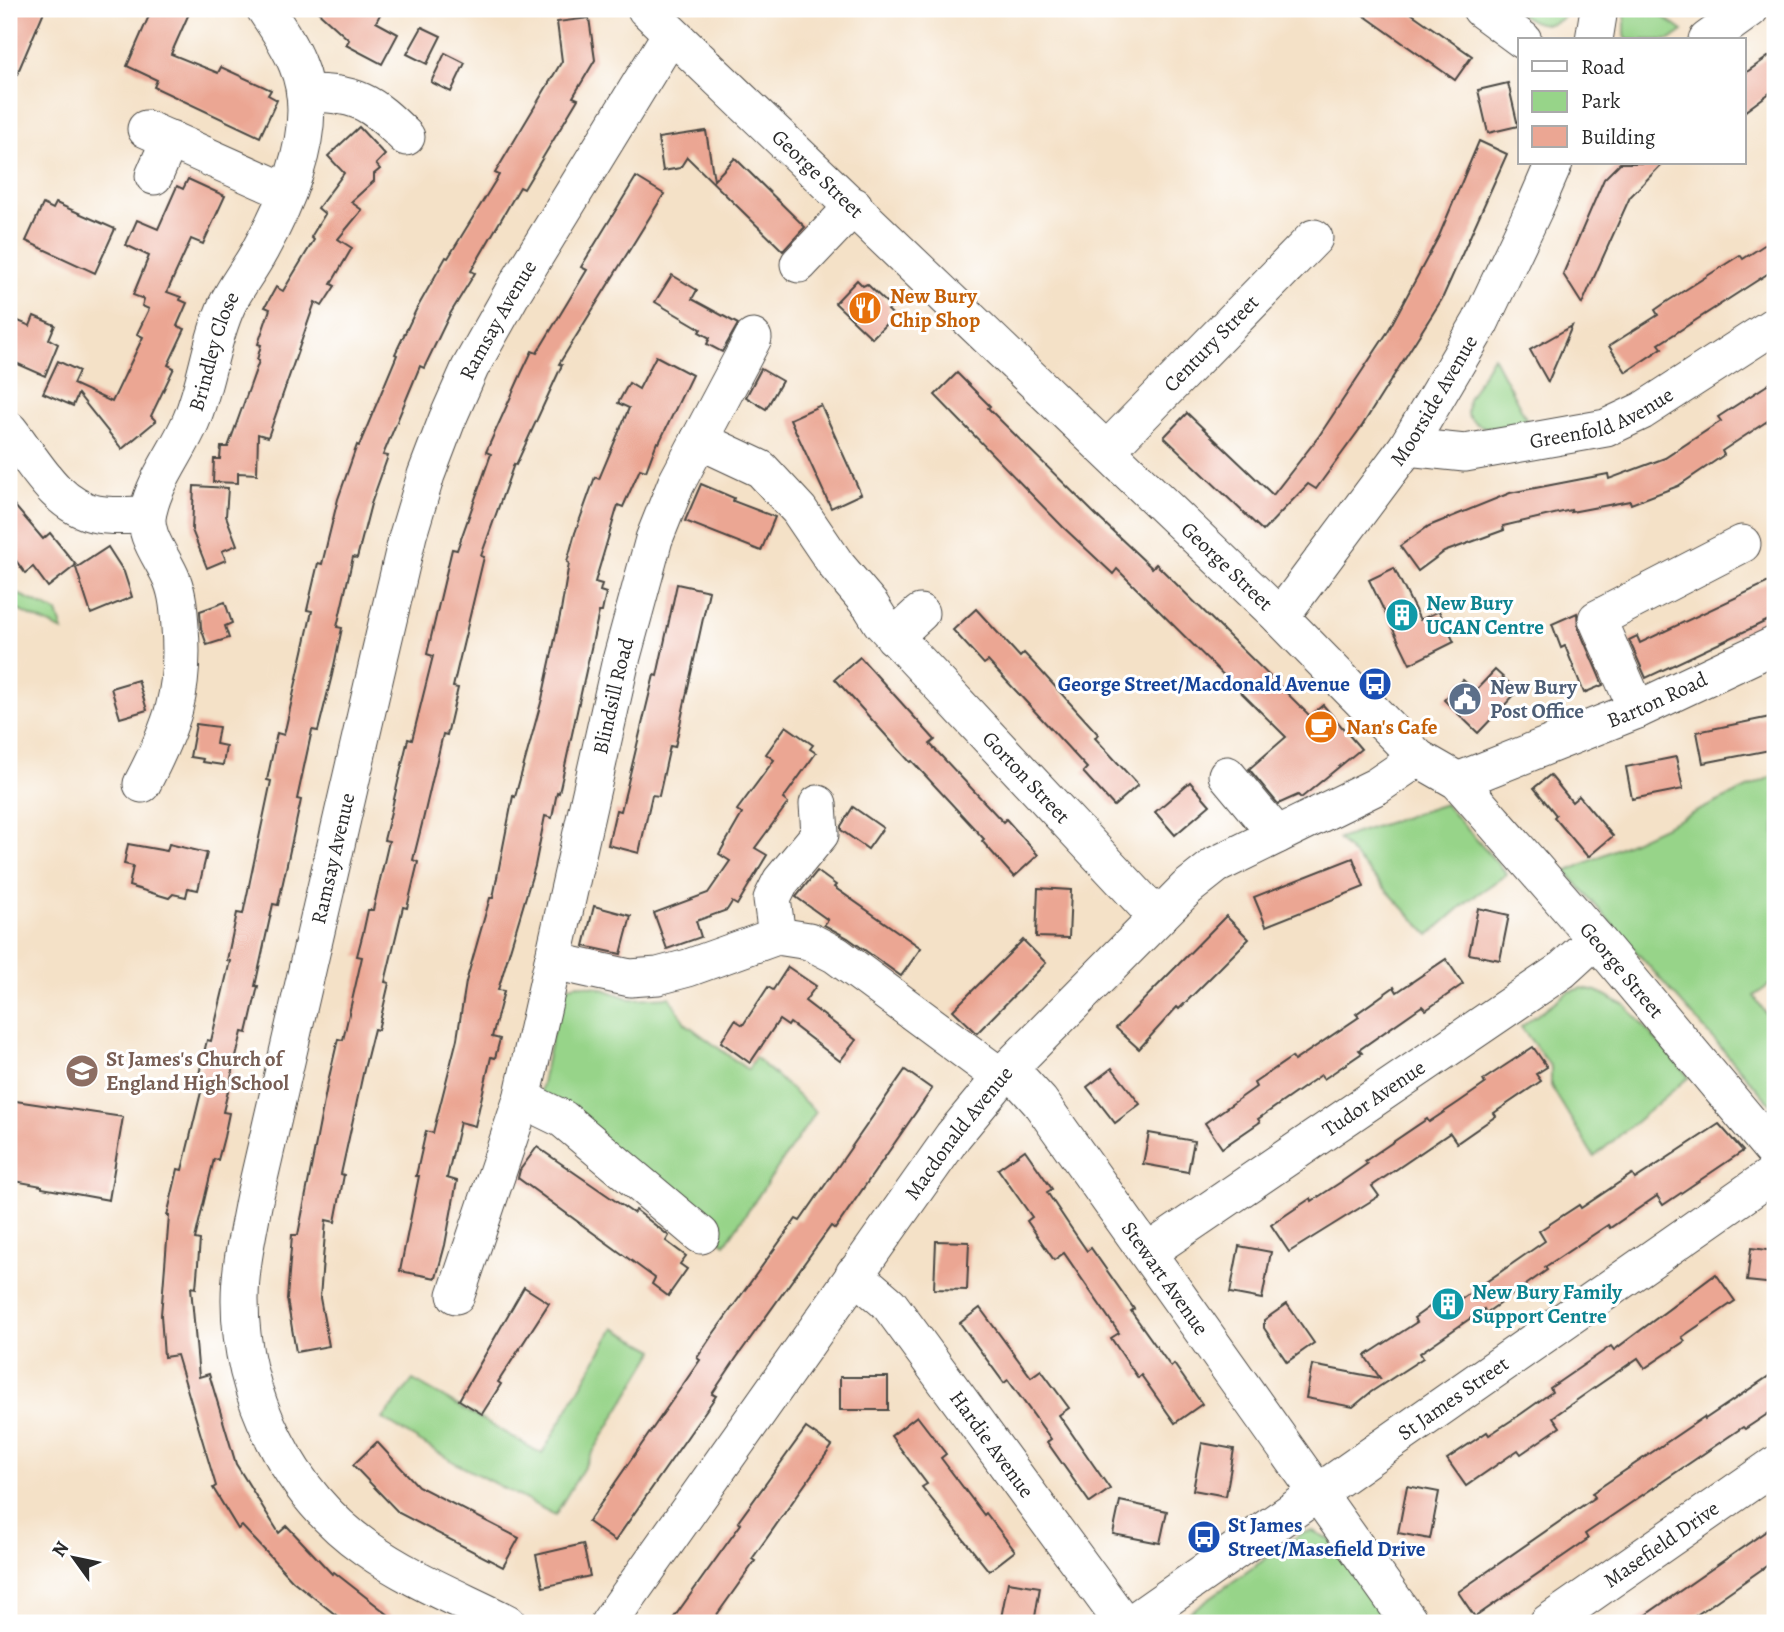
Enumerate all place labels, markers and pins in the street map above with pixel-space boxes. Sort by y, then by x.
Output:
place label: New Bury Chip Shop [890,282,980,334]
restaurant icon: New Bury Chip Shop [846,289,884,327]
place label: New Bury UCAN Centre [1426,589,1544,641]
building icon: New Bury UCAN Centre [1383,596,1421,634]
bus stop icon: George Street/Macdonald Avenue [1356,665,1394,703]
place label: George Street/Macdonald Avenue [1058,670,1350,698]
place label: New Bury Post Office [1490,673,1584,725]
public building icon: New Bury Post Office [1446,680,1484,718]
cafe icon: Nan's Cafe [1302,708,1340,746]
place label: Nan's Cafe [1346,713,1438,741]
place label: St James's Church of England High School [106,1045,289,1097]
school or university icon: St James's Church of England High School [63,1052,101,1090]
place label: New Bury Family Support Centre [1472,1278,1623,1330]
building icon: New Bury Family Support Centre [1429,1285,1467,1323]
place label: St James Street/Masefield Drive [1228,1511,1426,1563]
bus stop icon: St James Street/Masefield Drive [1185,1518,1223,1556]

